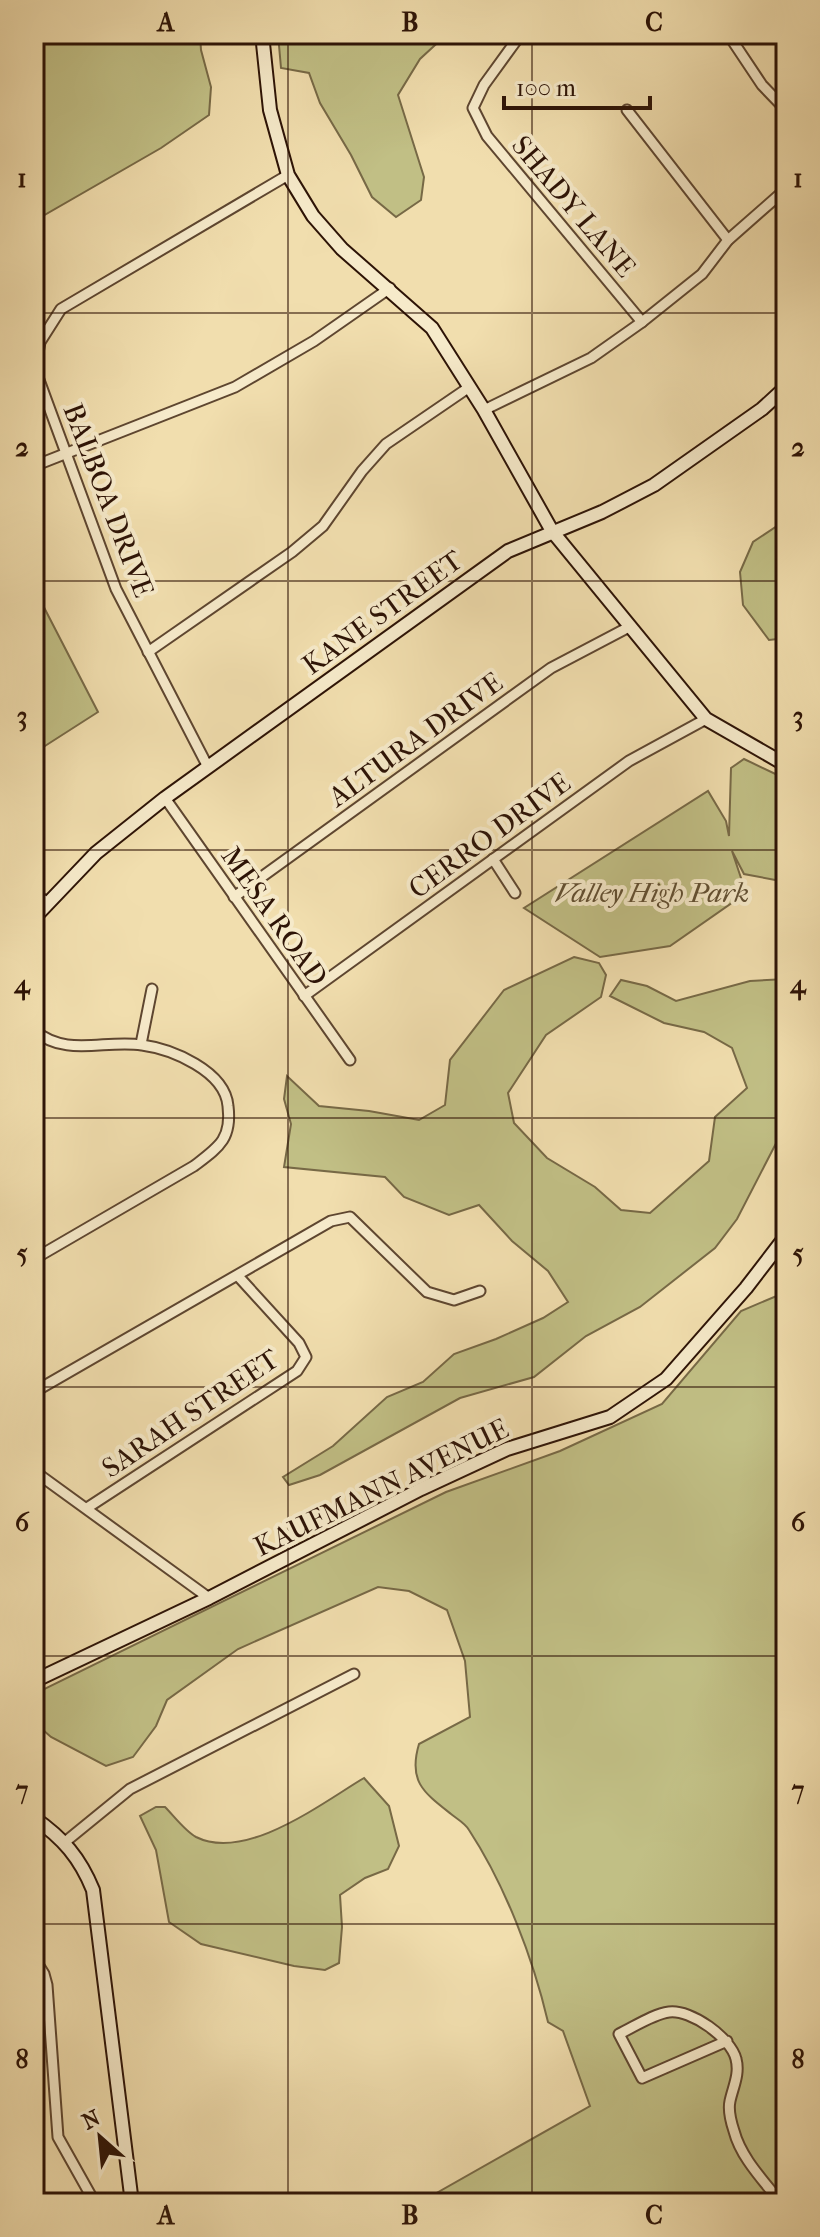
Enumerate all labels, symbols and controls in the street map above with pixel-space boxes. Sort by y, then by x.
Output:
text: A [156,7,176,38]
text: B [402,7,419,38]
text: C [645,7,663,38]
scale bar [504,60,650,110]
text: 100 m [516,74,576,102]
street label: SHADY LANE [505,129,642,284]
text: 1 [17,163,27,194]
text: 1 [793,163,803,194]
street label: BALBOA DRIVE [56,399,161,602]
text: 2 [15,432,29,463]
text: 2 [791,432,805,463]
street label: KANE STREET [296,543,470,681]
street label: ALTURA DRIVE [321,665,509,814]
text: 3 [17,701,27,732]
text: 3 [793,701,803,732]
street label: CERRO DRIVE [402,766,576,905]
street label: MESA ROAD [215,840,335,992]
park label: Valley High Park [555,876,749,909]
text: 4 [13,969,31,1001]
text: 4 [789,969,807,1001]
text: 5 [16,1238,28,1269]
text: 5 [792,1238,804,1269]
street label: SARAH STREET [96,1342,286,1485]
street label: KAUFMANN AVENUE [249,1412,514,1563]
text: 6 [15,1507,30,1538]
text: 6 [791,1507,806,1538]
text: 7 [15,1775,29,1806]
text: 7 [791,1775,805,1806]
text: 8 [15,2044,29,2075]
text: 8 [791,2044,805,2075]
north arrow [60,2097,140,2177]
text: N [78,2105,105,2135]
text: A [156,2200,176,2231]
text: B [402,2200,419,2231]
text: C [645,2200,663,2231]

